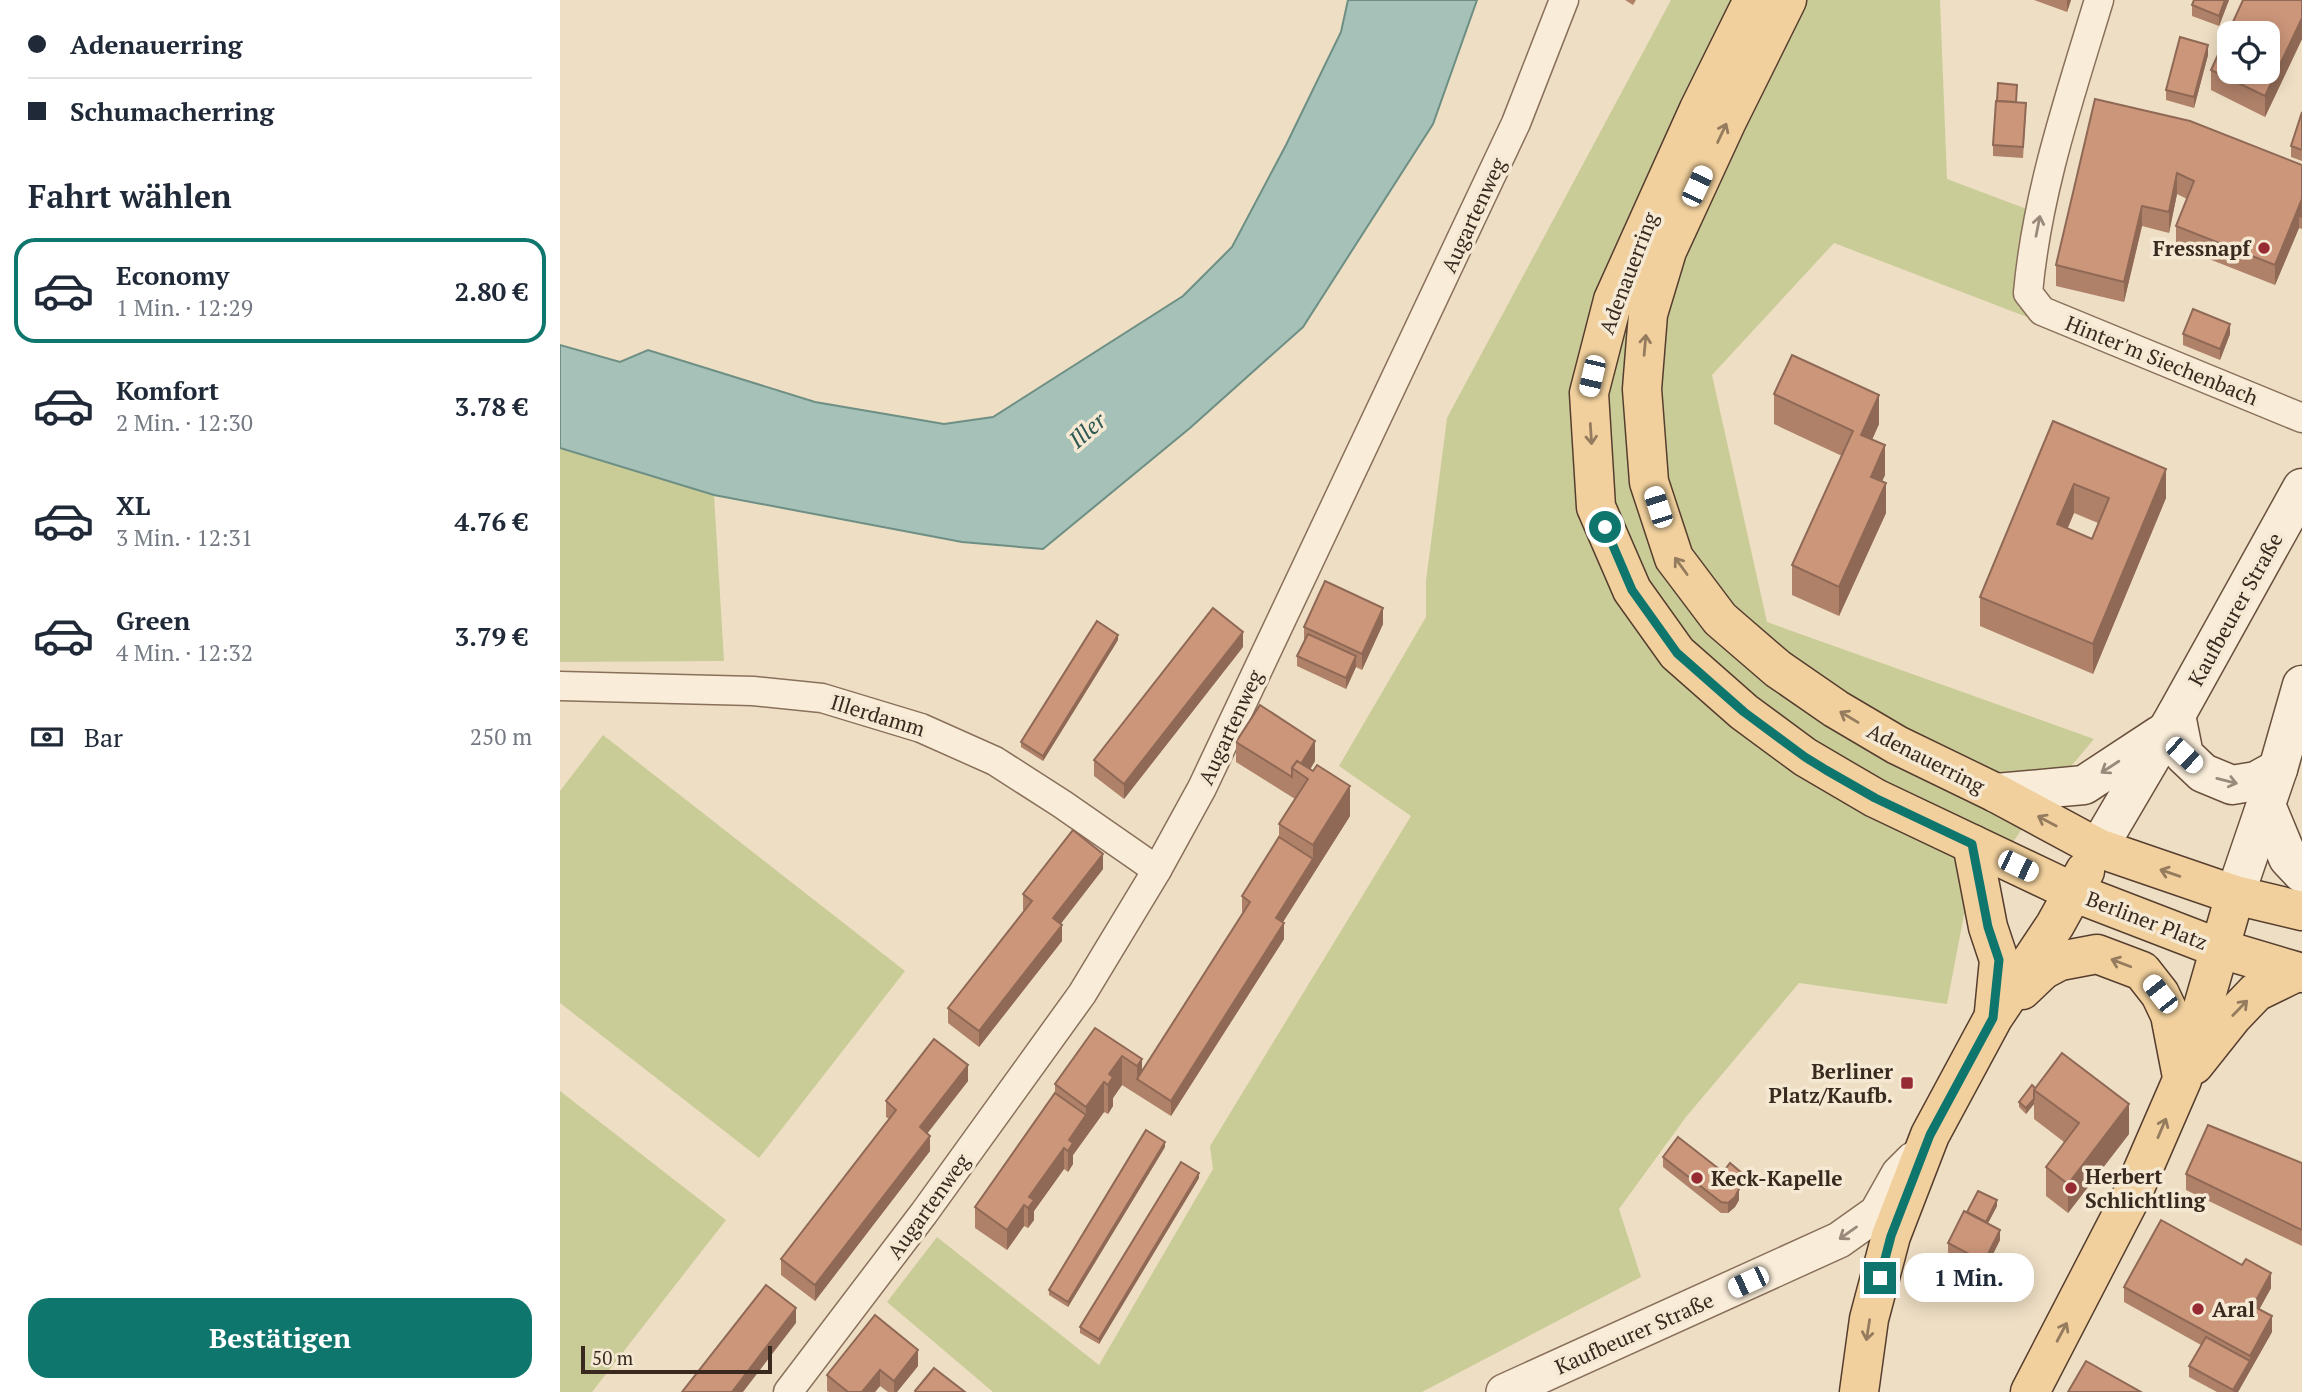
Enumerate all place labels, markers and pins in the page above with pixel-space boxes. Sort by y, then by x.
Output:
place label: Fressnapf [2153,234,2252,262]
marker: Fressnapf [2256,240,2272,256]
place label: Berliner Platz/Kaufb. [1769,1057,1893,1109]
marker: Berliner Platz/Kaufb. [1899,1075,1915,1091]
place label: Herbert Schlichtling [2085,1162,2207,1214]
place label: Keck-Kapelle [1711,1164,1843,1192]
marker: Keck-Kapelle [1689,1170,1705,1186]
marker: Herbert Schlichtling [2063,1180,2079,1196]
place label: Aral [2212,1295,2255,1323]
marker: Aral [2190,1301,2206,1317]

